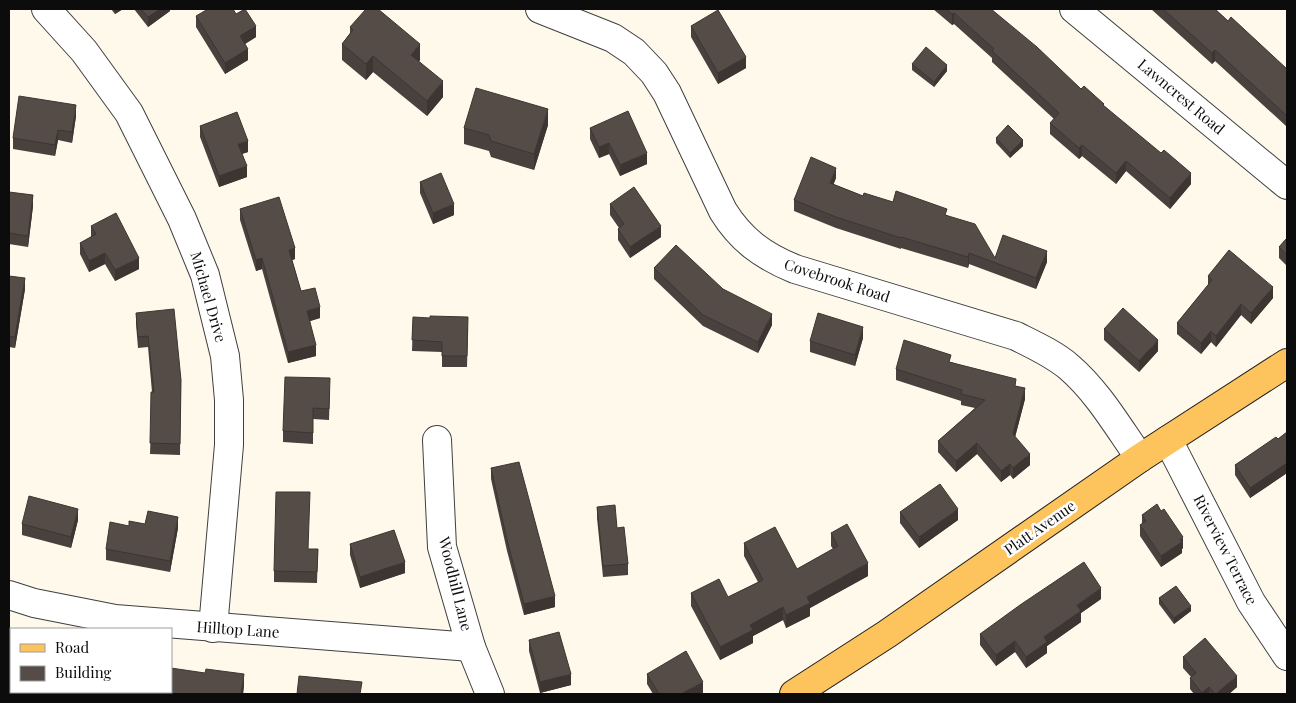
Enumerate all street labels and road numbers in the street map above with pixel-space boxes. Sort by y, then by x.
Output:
street label: Lawncrest Road [1134,54,1229,139]
street label: Michael Drive [186,249,231,344]
street label: Covebrook Road [782,253,893,307]
street label: Riverview Terrace [1189,491,1262,608]
street label: Platt Avenue [1000,495,1079,559]
street label: Woodhill Lane [434,534,477,633]
street label: Hilltop Lane [196,616,280,642]

